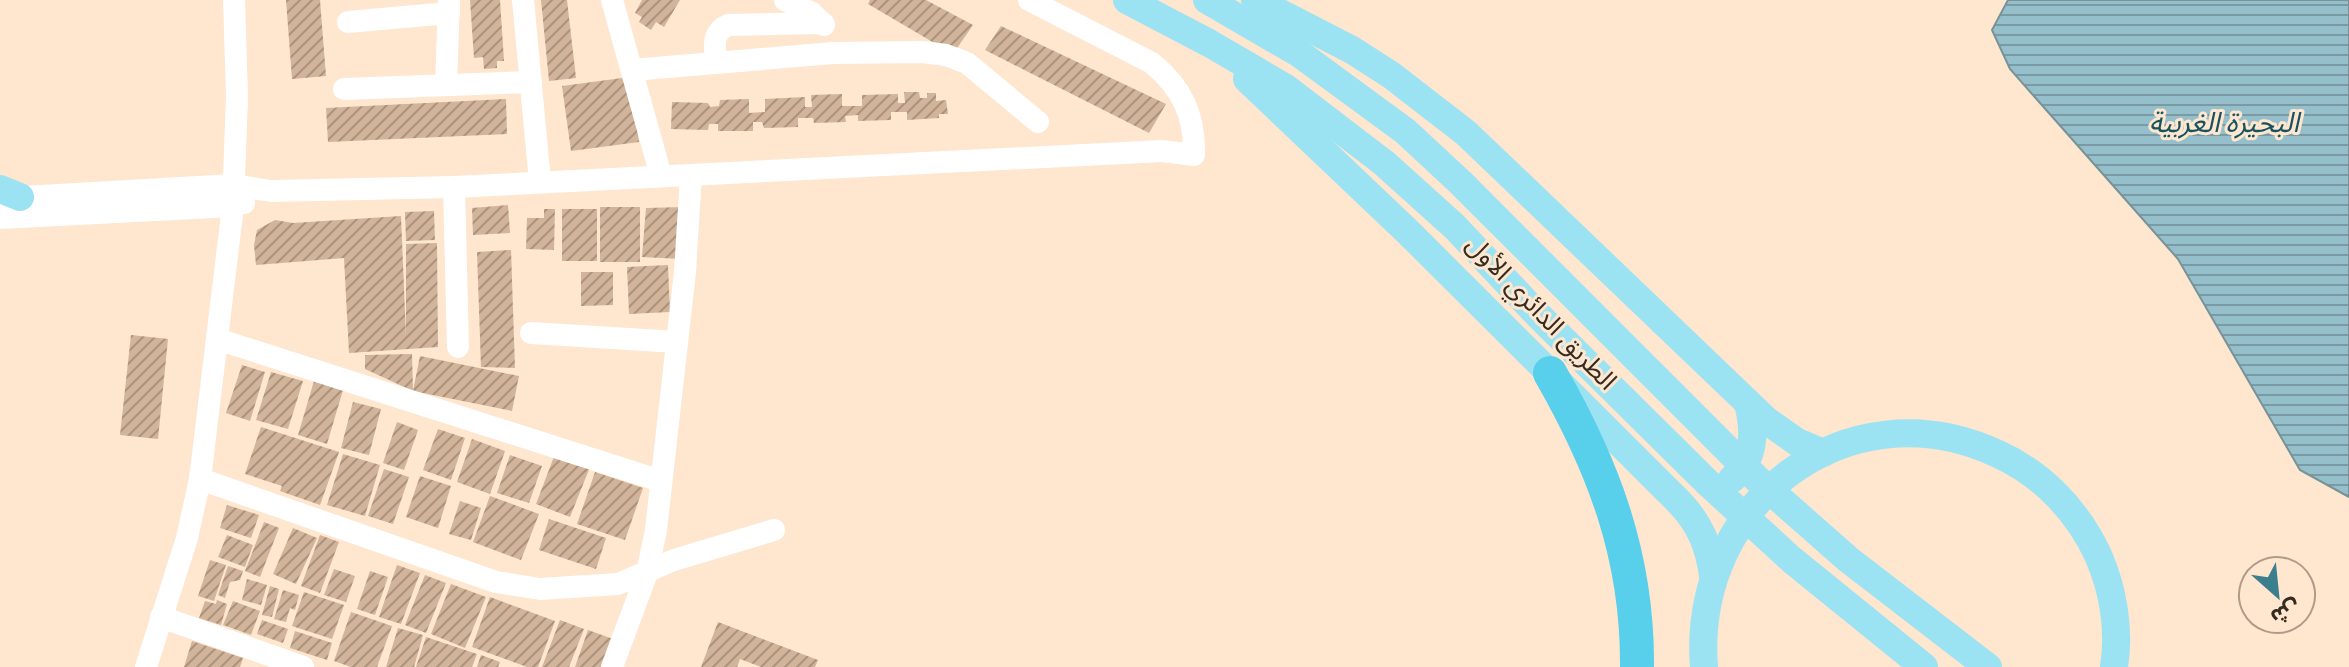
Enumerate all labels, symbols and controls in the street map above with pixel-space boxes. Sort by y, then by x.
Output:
water label: البحيرة الغربية [2149,107,2302,143]
street label: الطريق الدائري الأول [1457,230,1622,399]
north arrow [2237,555,2317,635]
text: ش [2265,592,2305,629]

